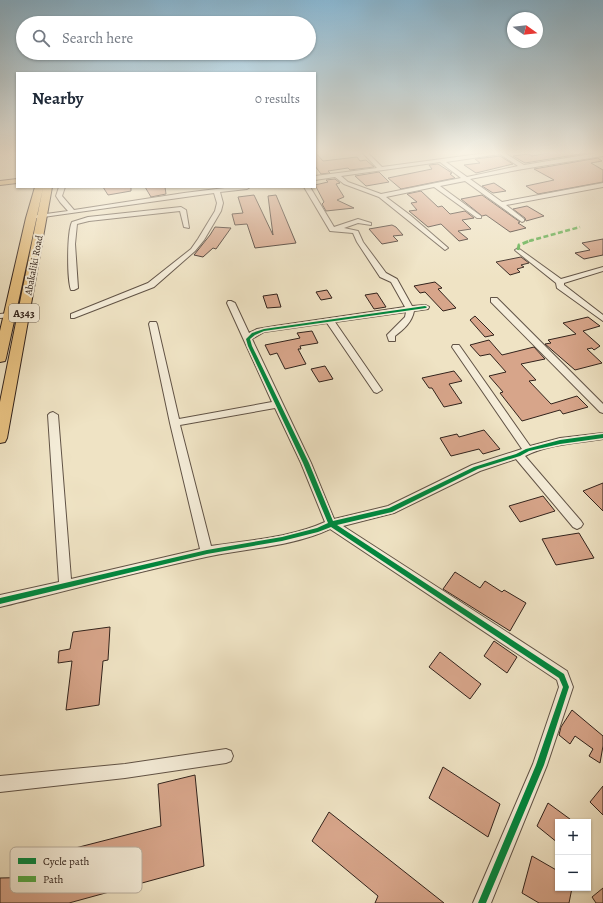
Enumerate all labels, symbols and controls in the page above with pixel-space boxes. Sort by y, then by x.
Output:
north arrow [507,12,543,48]
search box [16,16,316,60]
icon: search [30,27,52,49]
text: Search here [62,28,133,48]
text: Nearby [32,87,83,110]
text: 0 results [255,90,300,107]
street label: Abakaliki Road [21,233,46,297]
road number: A343 [9,304,39,322]
map controls [555,819,591,891]
button: + [555,819,591,855]
legend [10,847,142,893]
text: Cycle path [43,854,90,869]
button: − [555,855,591,891]
text: Path [43,872,64,887]

